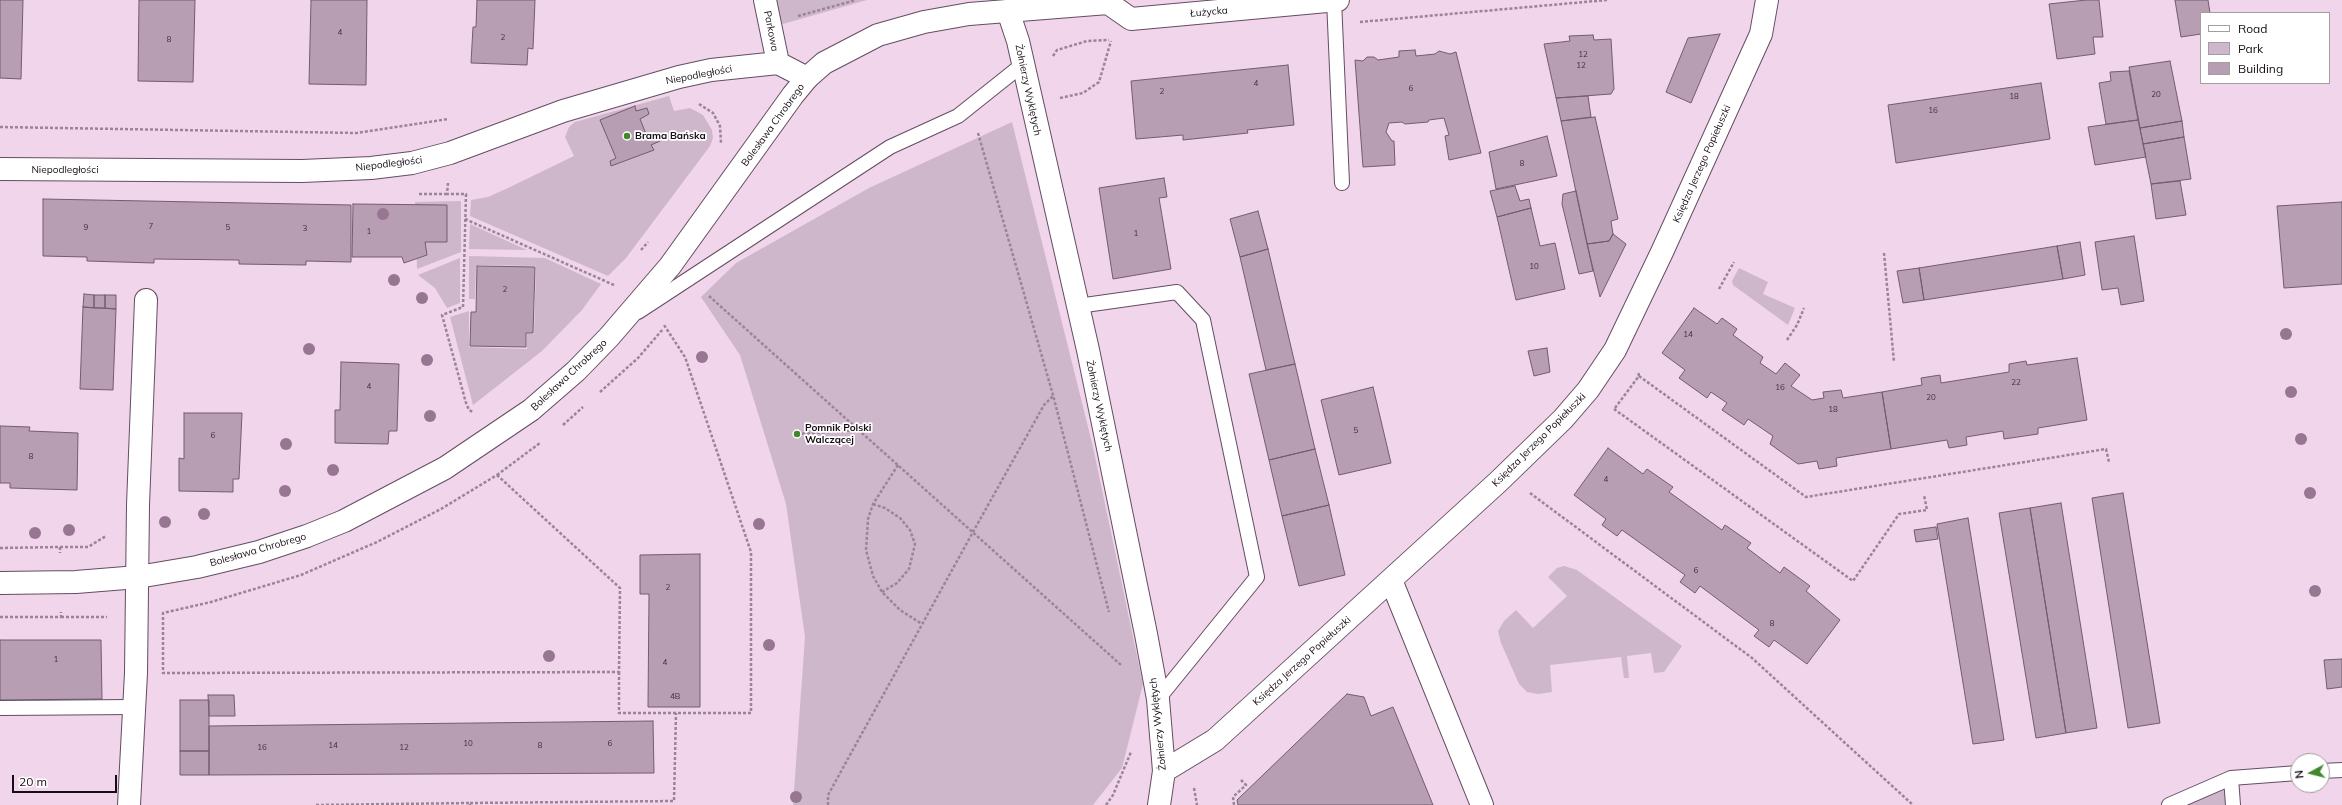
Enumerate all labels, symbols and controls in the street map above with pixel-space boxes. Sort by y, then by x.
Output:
street label: Łużycka [1190,4,1228,20]
street label: Parkowa [761,10,781,52]
legend [2200,12,2330,84]
text: Road [2238,21,2267,36]
house number: 4 [338,28,342,38]
house number: 2 [501,33,505,43]
house number: 8 [167,35,171,45]
text: Park [2238,41,2263,56]
street label: Żołnierzy Wyklętych [1012,43,1044,137]
house number: 12 [1578,50,1588,60]
house number: 12 [1576,61,1586,71]
text: Building [2238,61,2283,76]
street label: Niepodległości [665,63,733,87]
house number: 4 [1254,79,1258,89]
street label: Bolesława Chrobrego [739,81,807,169]
house number: 6 [1409,84,1413,94]
house number: 2 [1160,87,1164,97]
house number: 20 [2151,90,2161,100]
house number: 18 [2009,92,2019,102]
street label: Księdza Jerzego Popiełuszki [1671,103,1733,225]
house number: 16 [1928,106,1938,116]
place label: Brama Bańska [635,130,706,142]
marker: Brama Bańska [622,131,632,141]
street label: Niepodległości [355,154,423,174]
house number: 8 [1520,159,1524,169]
street label: Niepodległości [31,164,99,176]
house number: 7 [149,222,153,232]
house number: 9 [84,223,88,233]
house number: 5 [226,223,230,233]
house number: 3 [303,224,307,234]
house number: 1 [367,227,371,237]
house number: 1 [1134,229,1138,239]
house number: 10 [1529,262,1539,272]
house number: 2 [503,285,507,295]
house number: 14 [1683,330,1693,340]
street label: Bolesława Chrobrego [529,337,609,413]
street label: Żołnierzy Wyklętych [1083,359,1115,453]
house number: 22 [2011,378,2021,388]
house number: 4 [367,382,371,392]
house number: 16 [1775,383,1785,393]
street label: Księdza Jerzego Popiełuszki [1490,391,1588,489]
house number: 20 [1926,393,1936,403]
house number: 18 [1828,405,1838,415]
place label: Pomnik Polski Walczącej [805,422,871,446]
house number: 5 [1354,426,1358,436]
marker: Pomnik Polski Walczącej [792,429,802,439]
house number: 6 [211,431,215,441]
house number: 8 [29,452,33,462]
house number: 4 [1604,475,1608,485]
street label: Bolesława Chrobrego [209,531,307,569]
house number: 6 [1694,566,1698,576]
house number: 2 [666,583,670,593]
street label: Księdza Jerzego Popiełuszki [1251,614,1353,708]
house number: 8 [1770,619,1774,629]
house number: 1 [54,655,58,665]
house number: 4 [663,658,667,668]
street label: Żołnierzy Wyklętych [1147,677,1169,771]
house number: 4B [670,692,680,702]
house number: 10 [463,739,473,749]
house number: 6 [608,739,612,749]
house number: 14 [328,741,338,751]
house number: 8 [538,741,542,751]
house number: 16 [257,743,267,753]
house number: 12 [399,743,409,753]
north arrow [2290,753,2330,793]
scale bar [14,767,119,793]
text: N [2292,769,2307,779]
text: 20 m [19,774,47,789]

